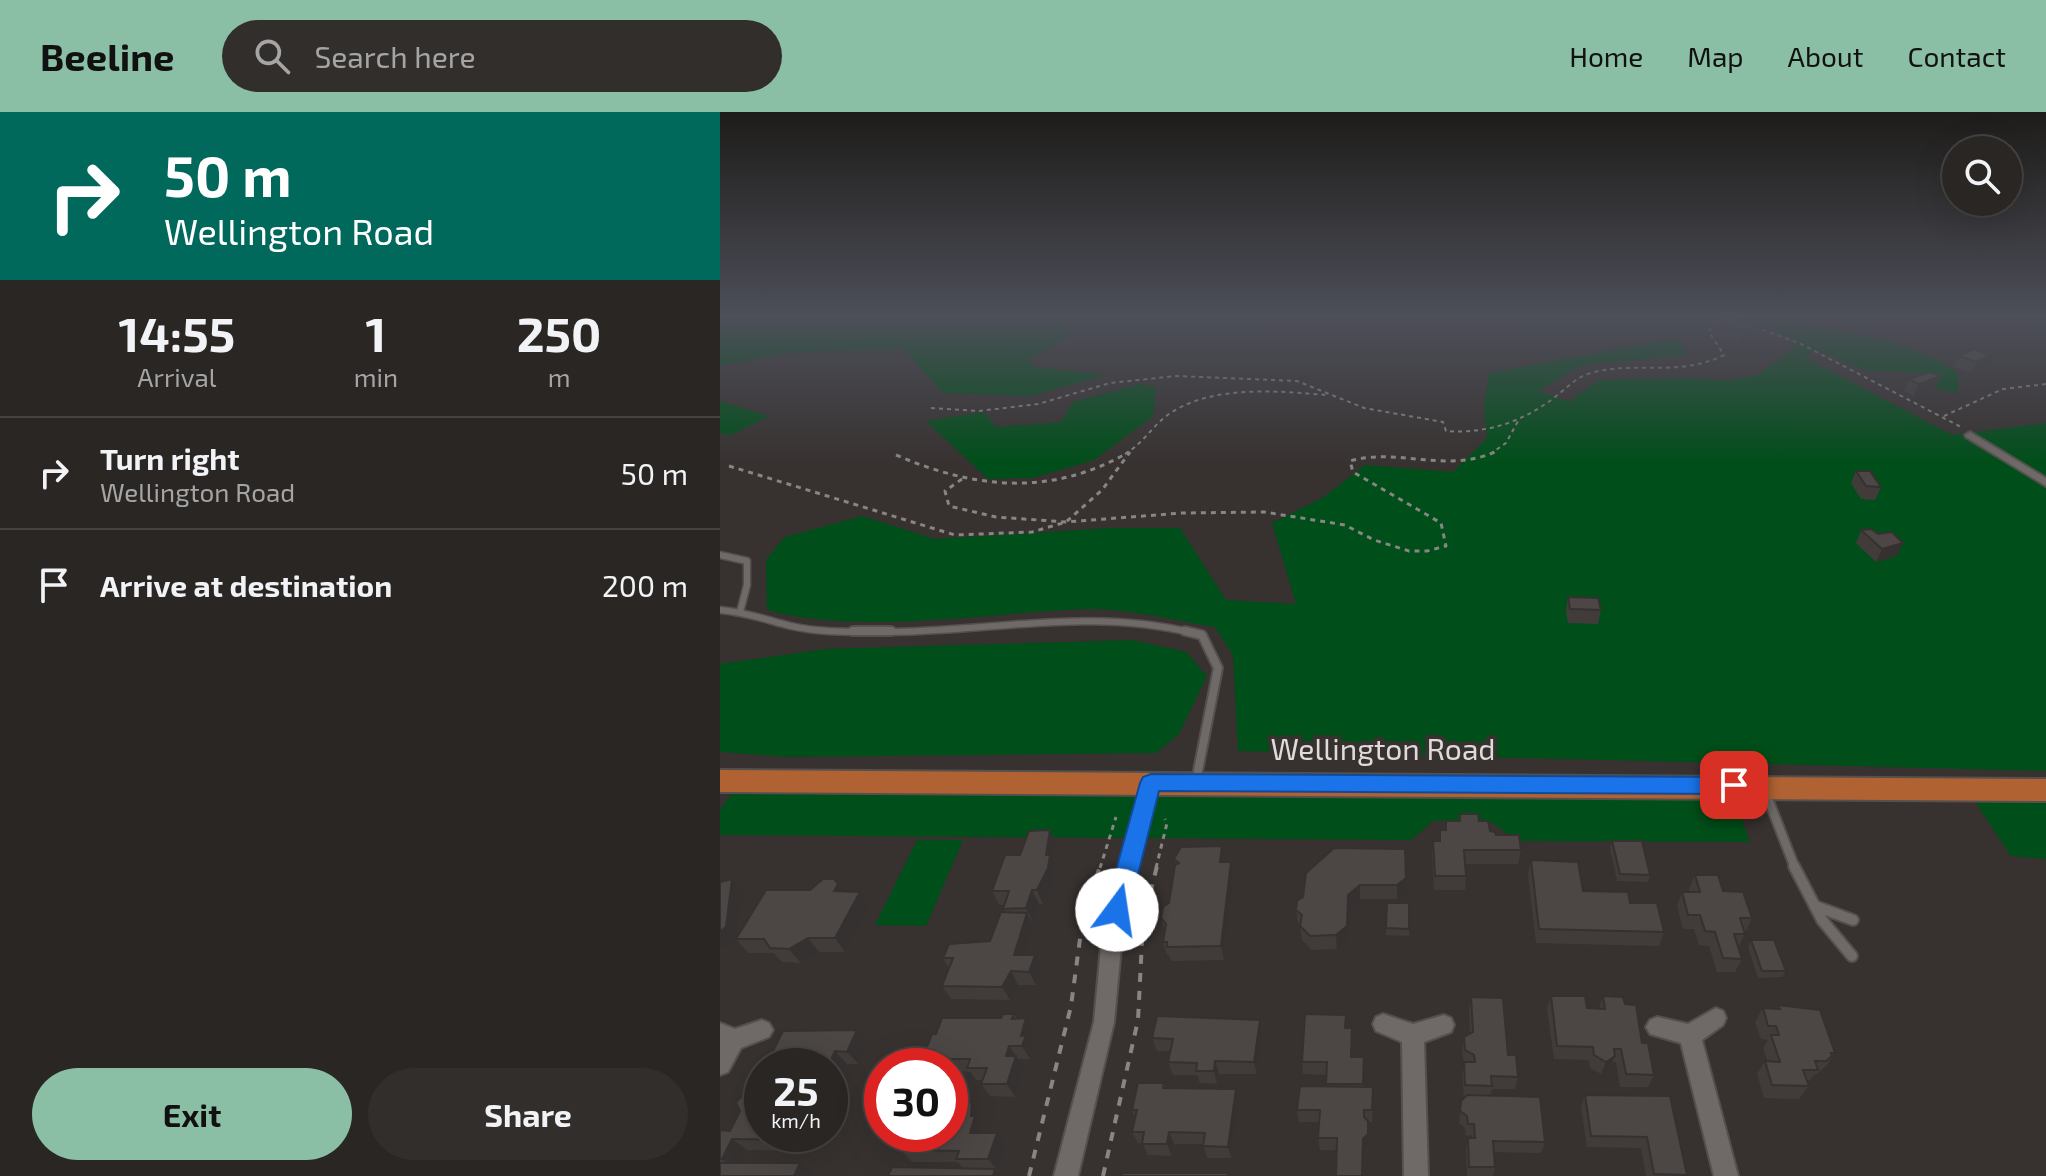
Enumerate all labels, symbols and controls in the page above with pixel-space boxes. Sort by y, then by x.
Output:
search box [222,20,782,92]
text: Beeline [40,33,174,79]
icon: search [250,34,294,78]
text: Search here [314,38,476,74]
text: Home [1569,39,1643,73]
text: Map [1687,39,1744,73]
text: About [1788,39,1863,73]
text: Contact [1907,39,2006,73]
map controls [1942,136,2022,216]
button: search [1942,136,2022,216]
text: 50 m [164,141,292,208]
icon: right [32,144,136,248]
text: Wellington Road [164,209,434,252]
text: 14:55 [119,304,235,362]
text: 1 [366,304,386,362]
text: 250 [517,304,601,362]
text: Arrival [137,361,216,392]
text: min [354,361,398,392]
text: m [548,361,570,392]
text: Turn right [100,440,240,476]
icon: right [32,451,76,495]
text: 50 m [621,455,688,491]
text: Wellington Road [100,476,295,507]
icon: arrive [32,563,76,607]
text: Arrive at destination [100,567,392,603]
text: 200 m [602,567,688,603]
street label: Wellington Road [1270,730,1496,766]
pin [1700,751,1768,819]
icon: arrive [1712,763,1756,807]
position arrow [1075,868,1159,952]
speed limit sign: 30 [864,1048,968,1152]
text: 25 [773,1066,819,1114]
button: Exit [32,1068,352,1160]
button: Share [368,1068,688,1160]
text: km/h [771,1108,821,1132]

